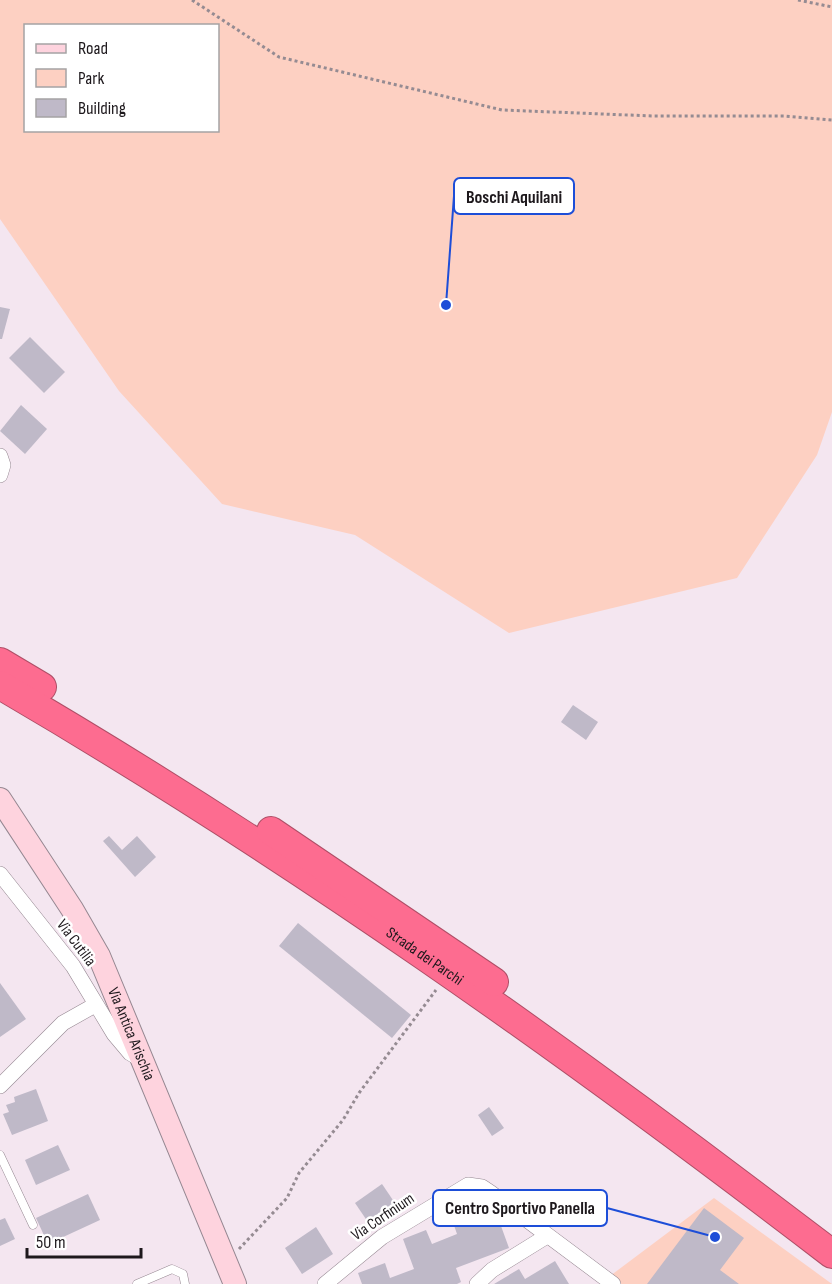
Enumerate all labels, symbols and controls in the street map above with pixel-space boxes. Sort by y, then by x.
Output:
legend [24,24,219,132]
text: Road [78,38,108,59]
text: Park [78,68,104,89]
text: Building [78,98,126,119]
callout: Boschi Aquilani [454,178,574,214]
text: Boschi Aquilani [466,187,562,208]
street label: Via Cutilia [52,916,100,970]
street label: Strada dei Parchi [382,923,467,990]
street label: Via Antica Arischia [104,985,159,1083]
street label: Via Corfinium [348,1189,418,1245]
callout: Centro Sportivo Panella [433,1190,607,1226]
text: Centro Sportivo Panella [445,1198,595,1219]
scale bar [27,1221,141,1259]
text: 50 m [36,1232,66,1253]

